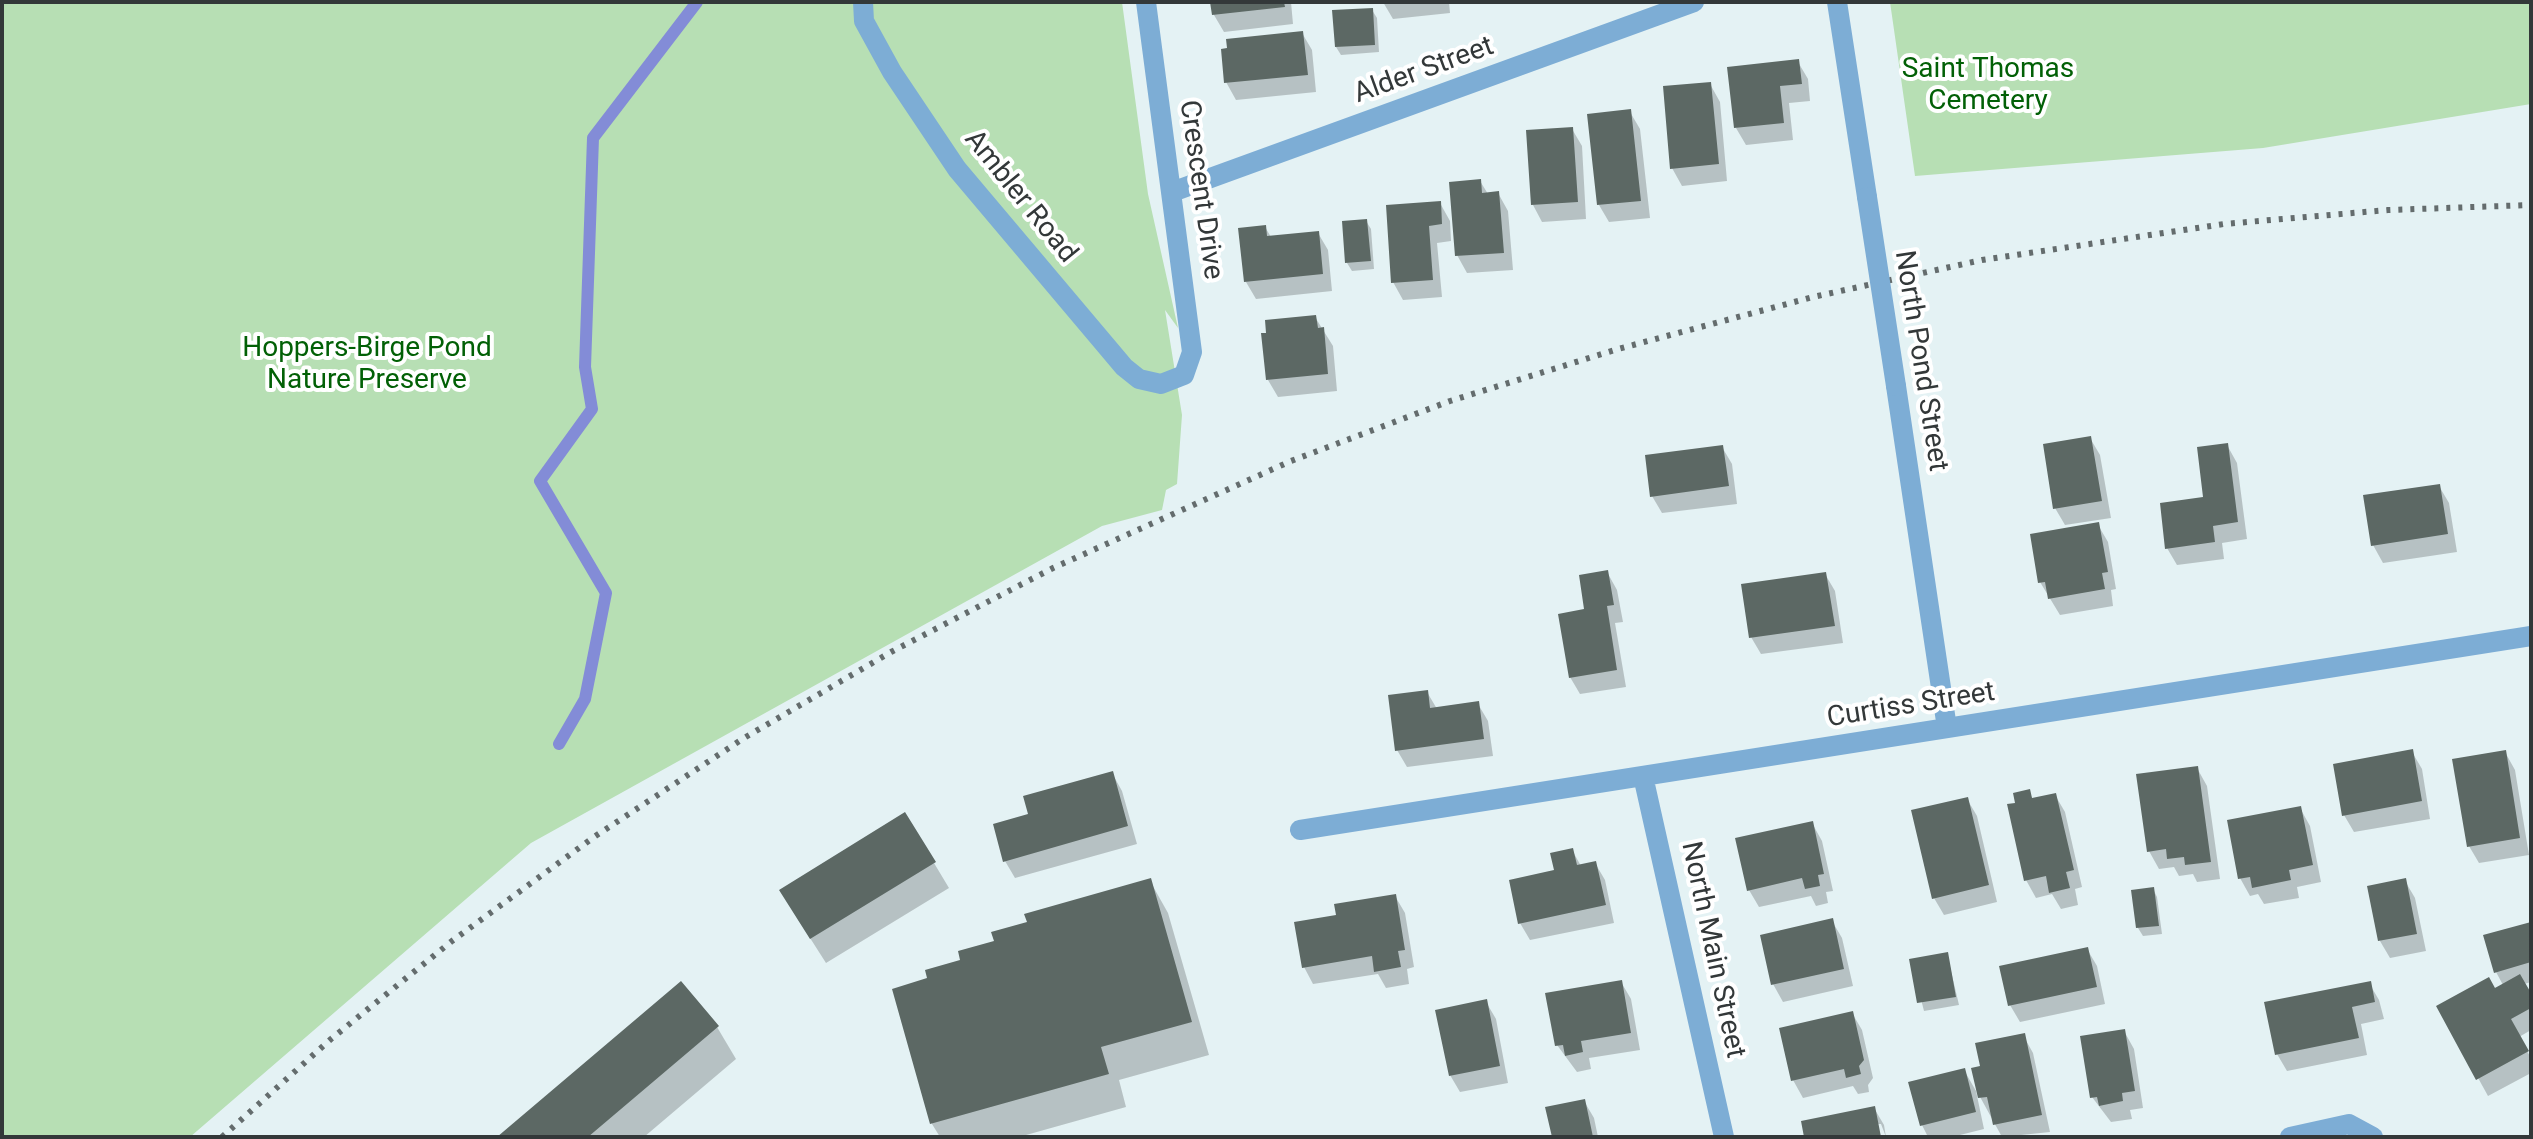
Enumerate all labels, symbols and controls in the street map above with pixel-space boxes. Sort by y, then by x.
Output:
street label: Alder Street [1350,30,1498,112]
park label: Saint Thomas Cemetery [1902,53,2074,119]
street label: Crescent Drive [1171,98,1229,282]
street label: Ambler Road [956,124,1084,270]
street label: North Pond Street [1886,248,1954,474]
park label: Hoppers-Birge Pond Nature Preserve [242,332,492,398]
street label: Curtiss Street [1825,676,1997,736]
street label: North Main Street [1673,839,1751,1061]

